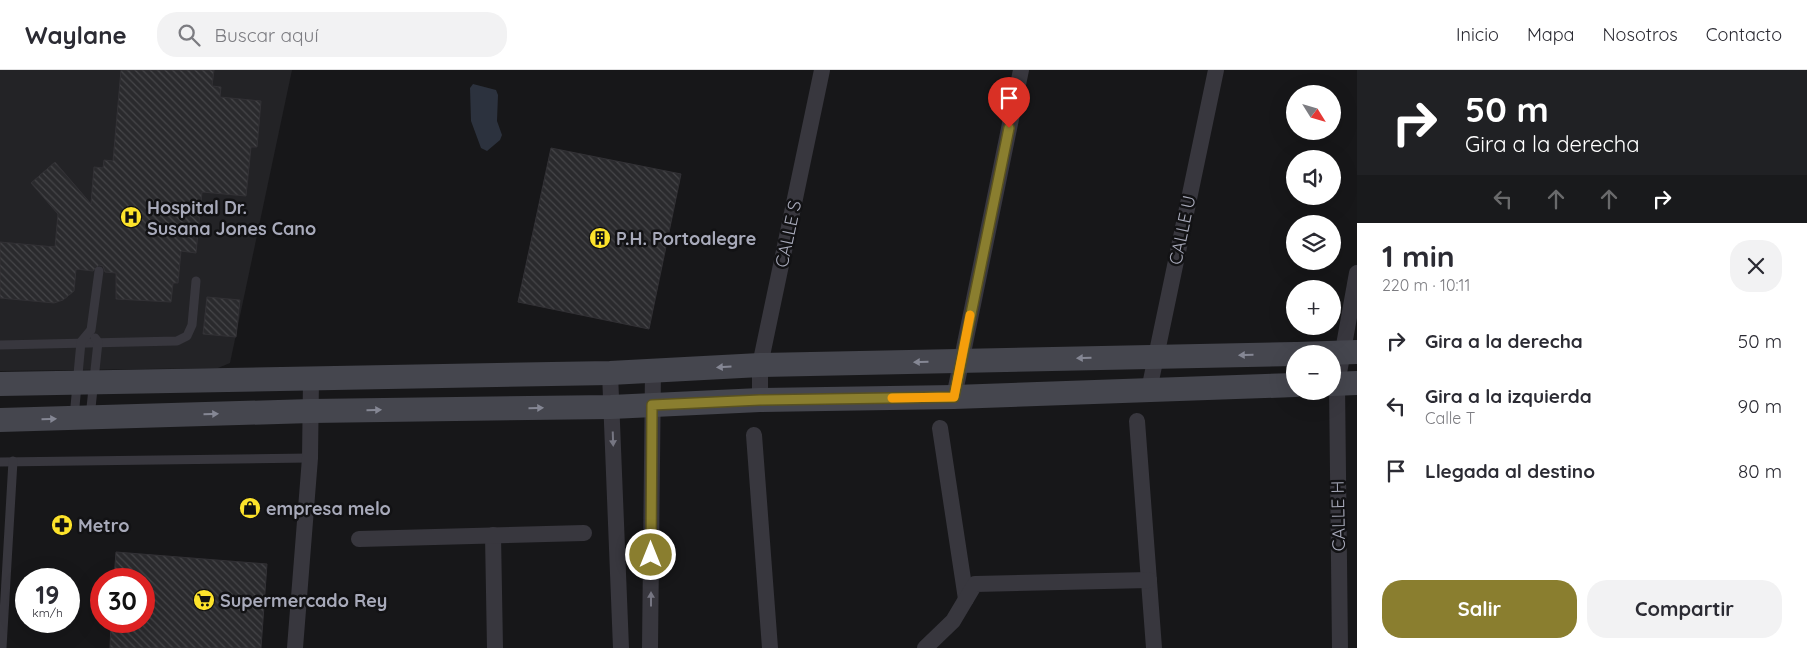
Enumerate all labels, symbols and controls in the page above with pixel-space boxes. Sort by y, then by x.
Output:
search box [157,12,507,57]
text: Waylane [25,20,127,50]
icon: search [175,21,203,49]
text: Buscar aquí [215,23,318,47]
text: Inicio [1456,23,1499,46]
text: Mapa [1527,23,1575,46]
text: Nosotros [1603,23,1678,46]
text: Contacto [1706,23,1782,46]
pin [988,77,1030,128]
icon: arrive [995,84,1023,112]
north arrow [1286,85,1341,140]
map controls [1286,85,1341,400]
text: 50 m [1465,87,1549,131]
icon: right [1382,90,1447,155]
text: Gira a la derecha [1465,130,1640,158]
button: sound [1286,150,1341,205]
icon: left [1489,185,1517,213]
icon: ahead [1542,185,1570,213]
icon: ahead [1595,185,1623,213]
icon: right [1648,185,1676,213]
street label: CALLE U [1163,193,1201,267]
place label: Hospital Dr. Susana Jones Cano [147,196,316,240]
street label: CALLE S [770,198,806,270]
hospital icon: Hospital Dr. Susana Jones Cano [119,205,143,229]
button: layers [1286,215,1341,270]
building icon: P.H. Portoalegre [588,226,612,250]
place label: P.H. Portoalegre [616,227,756,250]
text: 1 min [1382,237,1455,275]
button: close [1730,240,1782,292]
text: 220 m · 10:11 [1382,275,1470,295]
button: + [1286,280,1341,335]
icon: right [1382,327,1410,355]
text: Gira a la derecha [1425,329,1583,353]
text: 50 m [1738,329,1782,353]
button: − [1286,345,1341,400]
one-way arrow [1238,351,1254,359]
one-way arrow [1076,355,1092,363]
one-way arrow [913,359,929,367]
one-way arrow [716,363,732,371]
text: Gira a la izquierda [1425,384,1592,408]
icon: left [1382,392,1410,420]
text: 90 m [1738,394,1782,418]
one-way arrow [528,403,544,411]
one-way arrow [366,406,382,414]
text: Calle T [1425,408,1475,428]
one-way arrow [203,409,219,417]
one-way arrow [41,414,57,422]
one-way arrow [609,431,617,447]
icon: arrive [1382,457,1410,485]
text: Llegada al destino [1425,459,1595,483]
text: 80 m [1738,459,1782,483]
street label: CALLE H [1326,480,1350,552]
shop icon: empresa melo [238,496,262,520]
place label: empresa melo [266,497,391,520]
pharmacy icon: Metro [50,513,74,537]
place label: Metro [78,514,129,537]
position arrow [624,528,676,580]
speed limit sign: 30 [90,568,155,633]
text: 19 [36,579,59,610]
button: Salir [1382,580,1577,638]
button: Compartir [1587,580,1782,638]
supermarket icon: Supermercado Rey [192,588,216,612]
place label: Supermercado Rey [220,589,387,612]
one-way arrow [647,591,655,607]
text: km/h [32,605,63,620]

